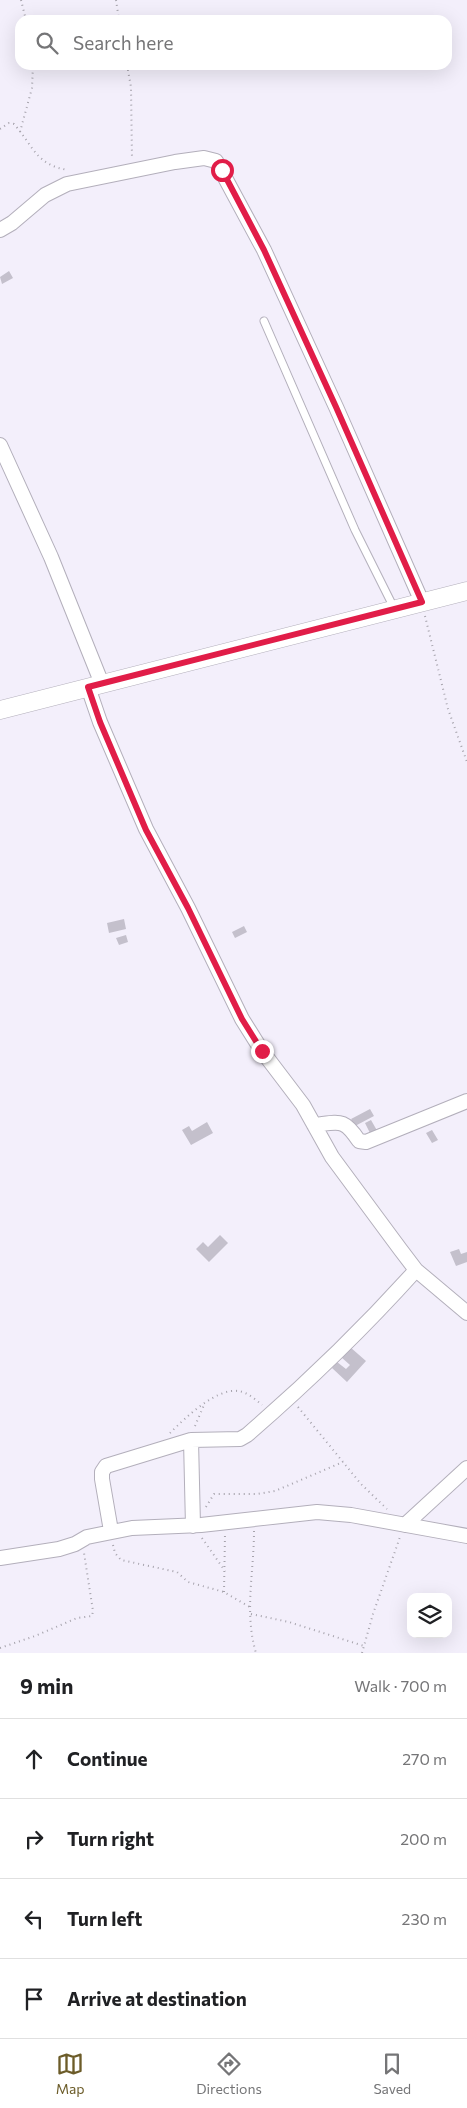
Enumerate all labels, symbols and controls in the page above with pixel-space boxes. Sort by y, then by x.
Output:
search box [15,15,452,70]
icon: search [33,29,61,57]
text: Search here [73,31,173,54]
route start [211,159,234,182]
route end [251,1040,274,1063]
map controls [407,1593,452,1638]
button: layers [407,1593,452,1638]
text: 9 min [20,1673,73,1698]
text: Walk · 700 m [354,1676,447,1695]
icon: ahead [20,1745,48,1773]
text: Continue [67,1747,147,1770]
text: 270 m [402,1749,447,1768]
icon: right [20,1825,48,1853]
text: Turn right [67,1827,154,1850]
text: 200 m [400,1829,447,1848]
icon: left [20,1905,48,1933]
text: Turn left [67,1907,142,1930]
text: 230 m [402,1909,447,1928]
icon: arrive [20,1985,48,2013]
text: Arrive at destination [67,1987,247,2010]
tab: Map [56,2050,85,2097]
tab: Directions [196,2050,262,2097]
tab: Saved [373,2050,411,2097]

